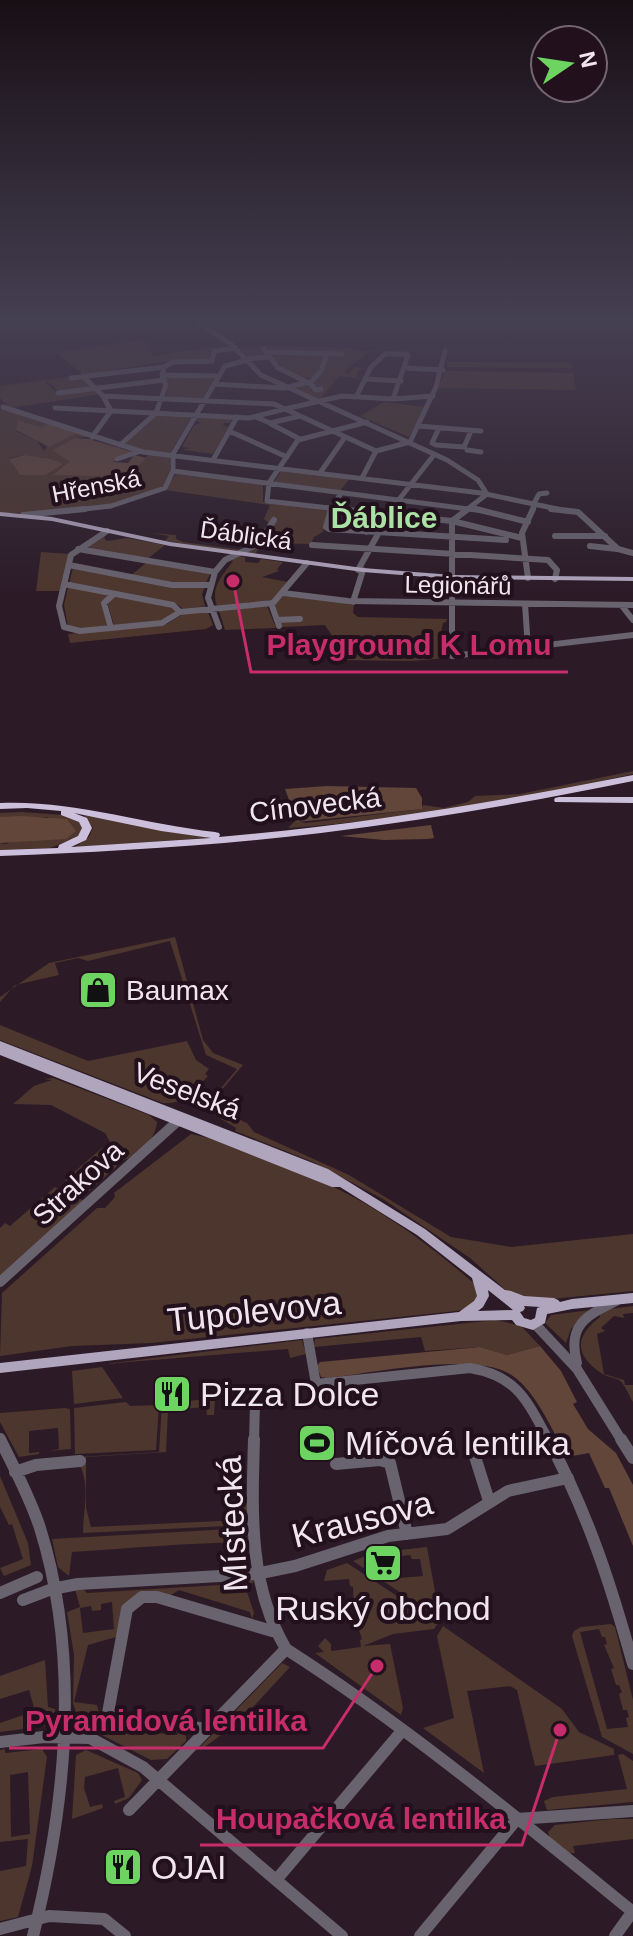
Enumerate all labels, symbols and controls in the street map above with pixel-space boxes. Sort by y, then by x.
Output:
north arrow [529,24,609,104]
text: N [574,49,602,70]
street label: Hřenská [50,464,143,508]
district label: Ďáblice [331,501,437,534]
street label: Ďáblická [199,515,294,555]
street label: Legionářů [404,571,512,599]
callout: Playground K Lomu [251,618,568,672]
text: Playground K Lomu [267,628,552,661]
street label: Cínovecká [247,782,383,828]
shop icon: Baumax [77,969,119,1011]
place label: Baumax [126,975,229,1006]
street label: Veselská [129,1056,245,1126]
street label: Strakova [27,1134,130,1231]
street label: Tupolevova [165,1283,343,1339]
restaurant icon: Pizza Dolce [151,1373,193,1415]
place label: Pizza Dolce [200,1375,380,1413]
sports icon: Míčová lentilka [296,1422,338,1464]
place label: Míčová lentilka [345,1424,570,1462]
street label: Místecká [209,1455,255,1593]
street label: Krausova [288,1483,436,1555]
supermarket icon: Ruský obchod [362,1542,404,1584]
place label: Ruský obchod [275,1589,491,1627]
callout: Pyramidová lentilka [9,1694,323,1748]
text: Pyramidová lentilka [25,1704,307,1737]
callout: Houpačková lentilka [200,1791,522,1845]
text: Houpačková lentilka [216,1802,506,1835]
restaurant icon: OJAI [102,1846,144,1888]
place label: OJAI [151,1848,227,1886]

